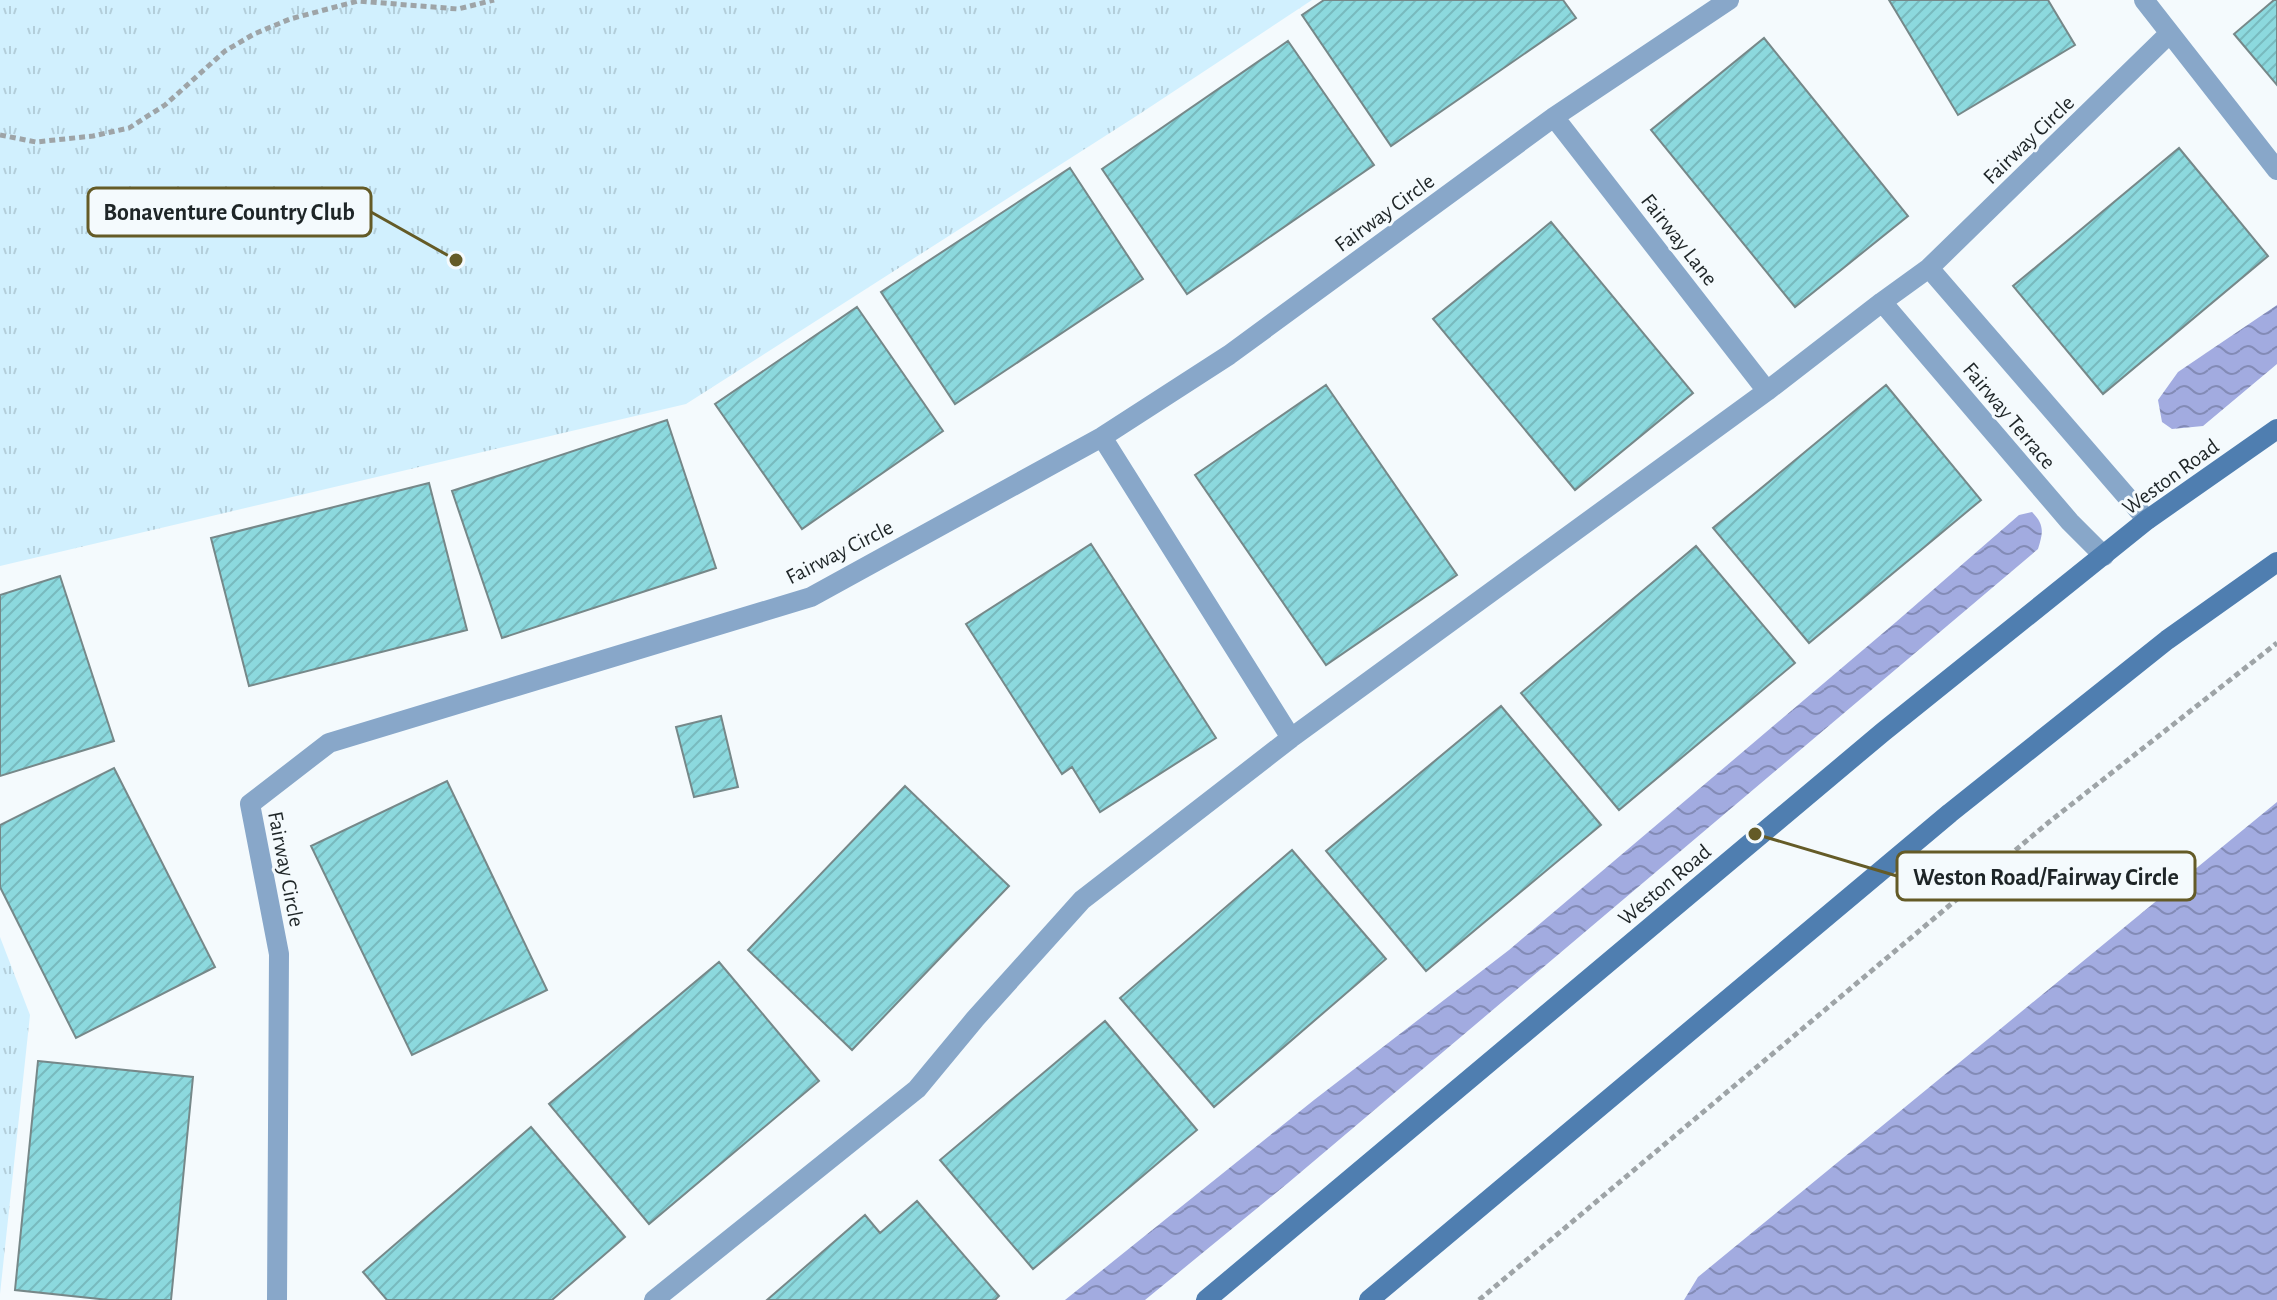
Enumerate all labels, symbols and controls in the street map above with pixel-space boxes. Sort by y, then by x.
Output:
street label: Fairway Circle [1979,91,2078,188]
street label: Fairway Circle [1331,170,1438,256]
callout: Bonaventure Country Club [88,188,371,236]
street label: Fairway Lane [1637,190,1722,290]
text: Bonaventure Country Club [103,201,355,225]
street label: Fairway Terrace [1959,358,2060,473]
street label: Weston Road [2118,435,2223,519]
street label: Fairway Circle [782,516,897,588]
street label: Fairway Circle [264,810,308,929]
street label: Weston Road [1614,840,1715,930]
callout: Weston Road/Fairway Circle [1897,852,2195,900]
text: Weston Road/Fairway Circle [1913,866,2179,890]

